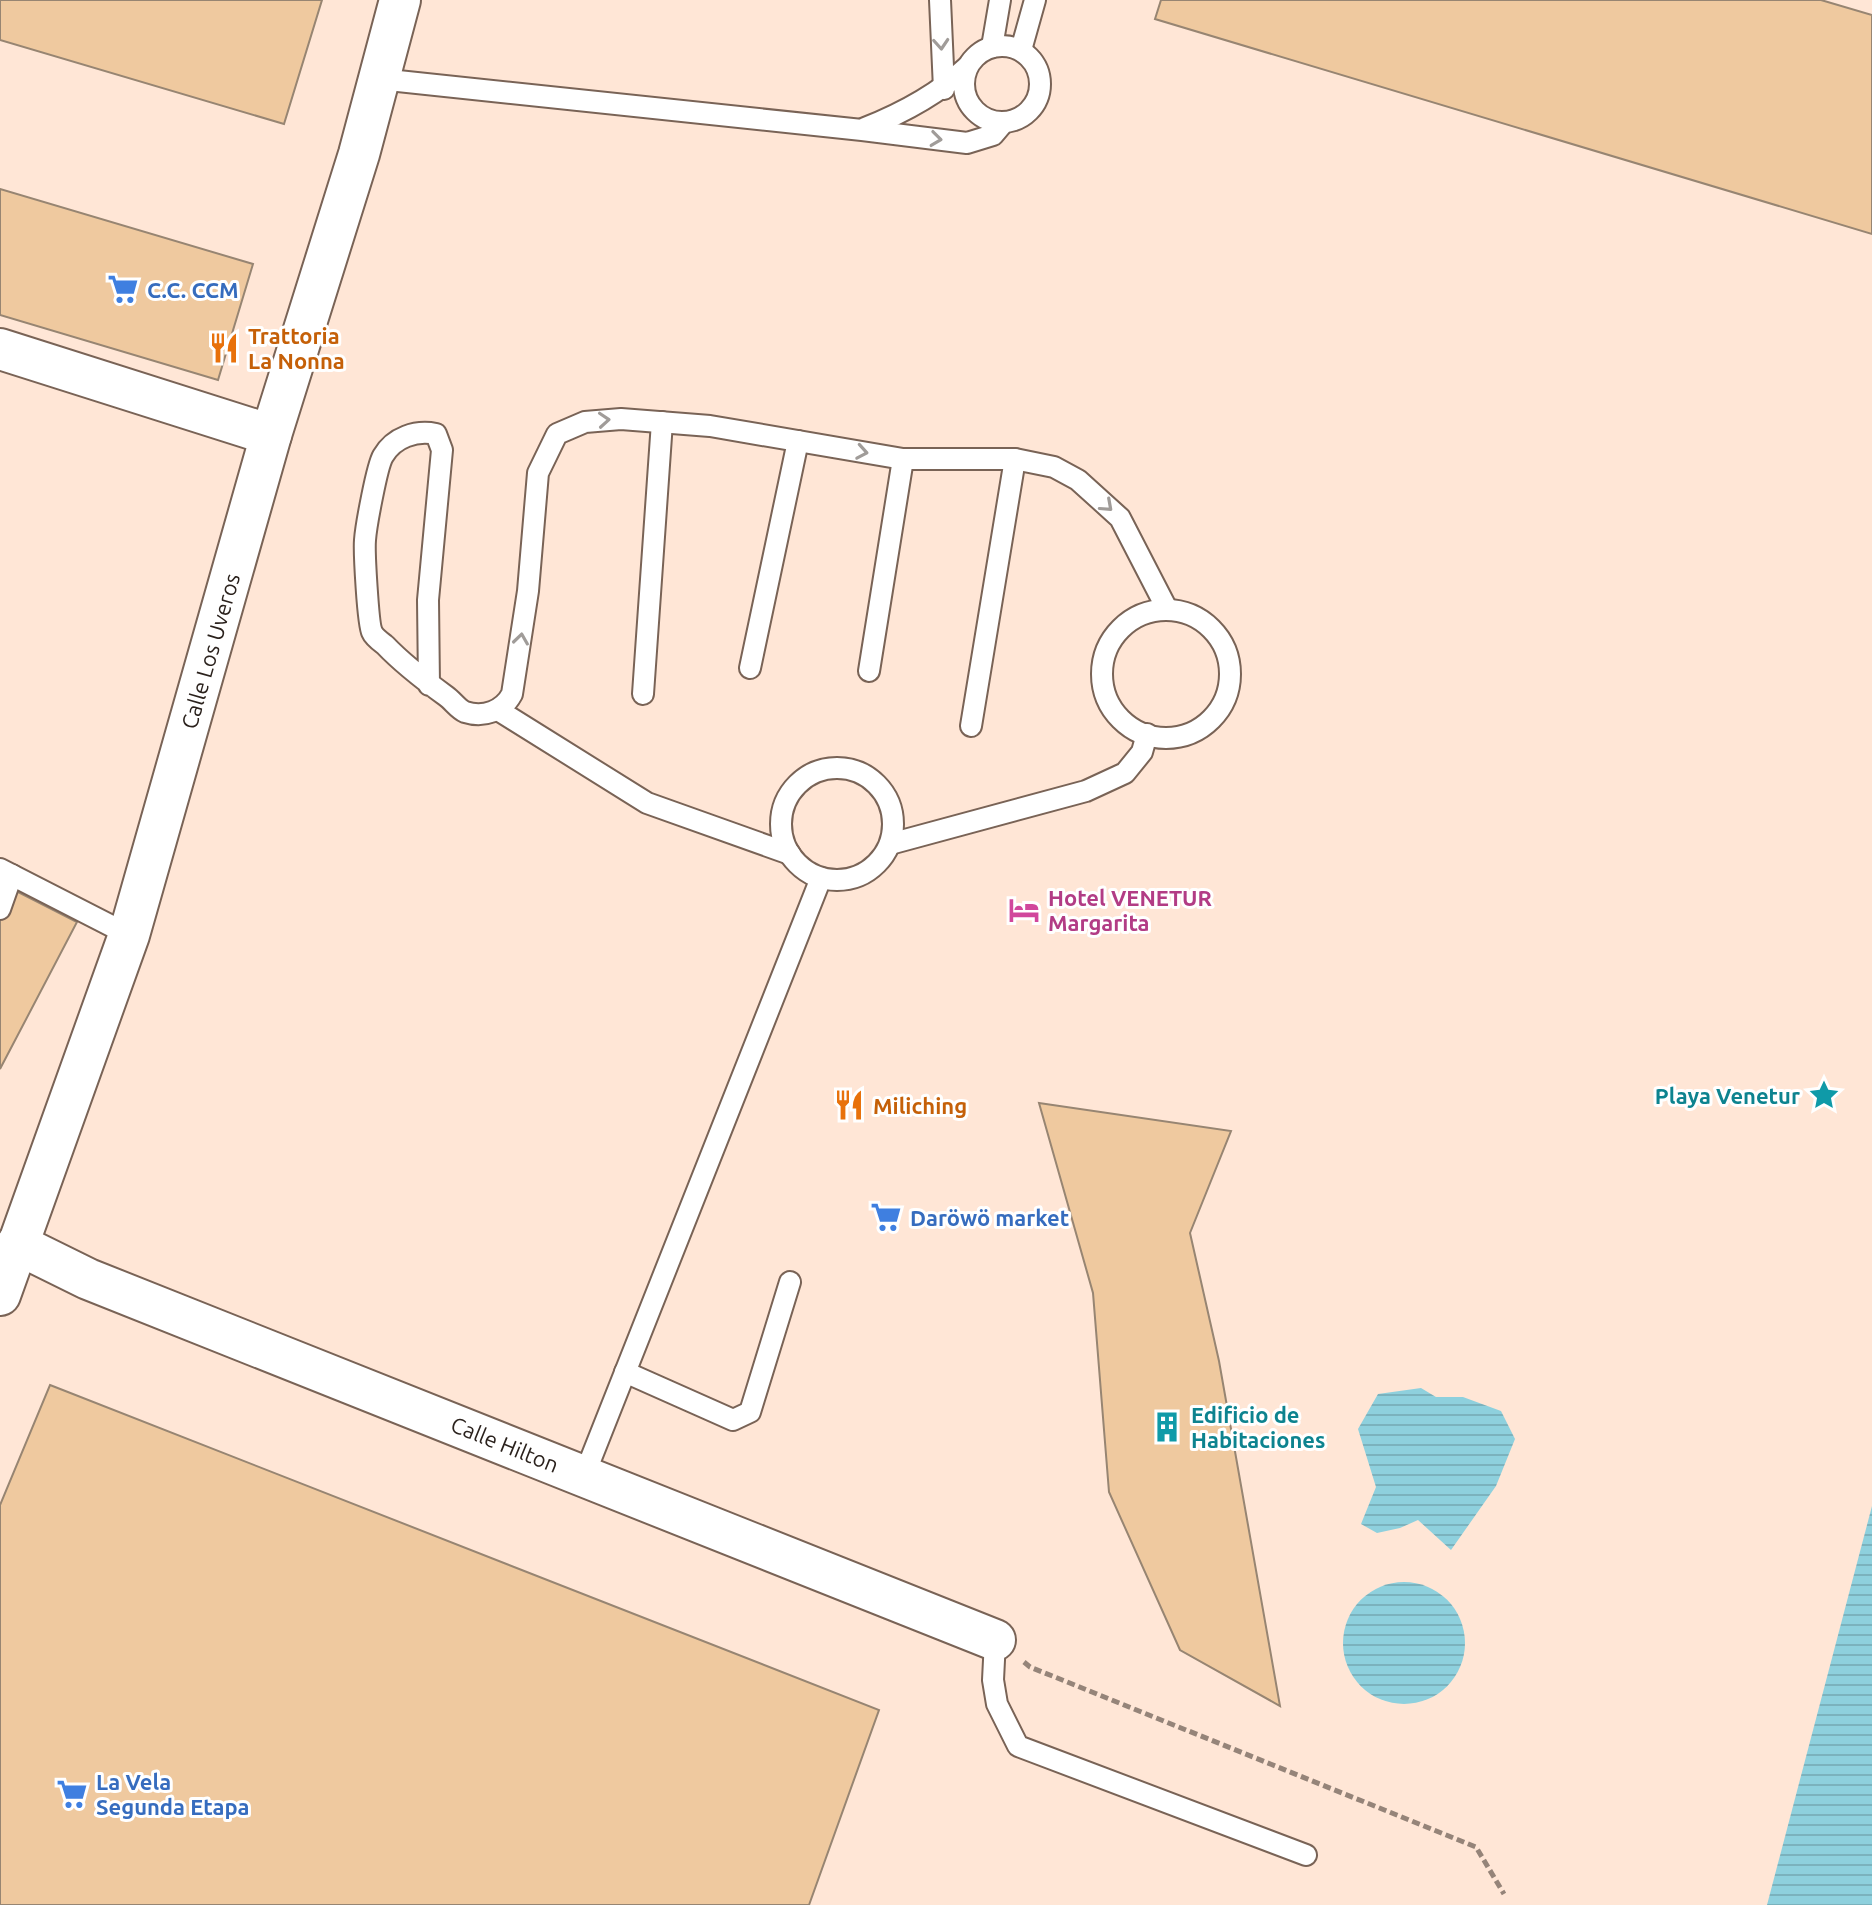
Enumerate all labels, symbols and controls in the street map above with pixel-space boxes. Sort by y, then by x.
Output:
one-way arrow [932,38,949,51]
one-way arrow [930,131,943,148]
supermarket icon: C.C. CCM [106,272,140,306]
place label: C.C. CCM [147,277,239,302]
place label: Trattoria La Nonna [248,323,345,373]
restaurant icon: Trattoria La Nonna [207,331,241,365]
one-way arrow [598,412,611,429]
one-way arrow [855,443,868,460]
one-way arrow [1098,497,1112,512]
street label: Calle Los Uveros [176,570,244,732]
one-way arrow [512,632,529,646]
place label: Hotel VENETUR Margarita [1048,885,1212,935]
hotel icon: Hotel VENETUR Margarita [1007,893,1041,927]
place icon: Playa Venetur [1807,1078,1841,1112]
place label: Playa Venetur [1655,1083,1800,1108]
restaurant icon: Miliching [832,1088,866,1122]
place label: Miliching [873,1093,967,1118]
supermarket icon: Daröwö market [869,1200,903,1234]
place label: Daröwö market [910,1205,1069,1230]
place label: Edificio de Habitaciones [1191,1402,1325,1452]
building icon: Edificio de Habitaciones [1150,1410,1184,1444]
street label: Calle Hilton [447,1411,563,1477]
place label: La Vela Segunda Etapa [96,1769,250,1819]
supermarket icon: La Vela Segunda Etapa [55,1777,89,1811]

